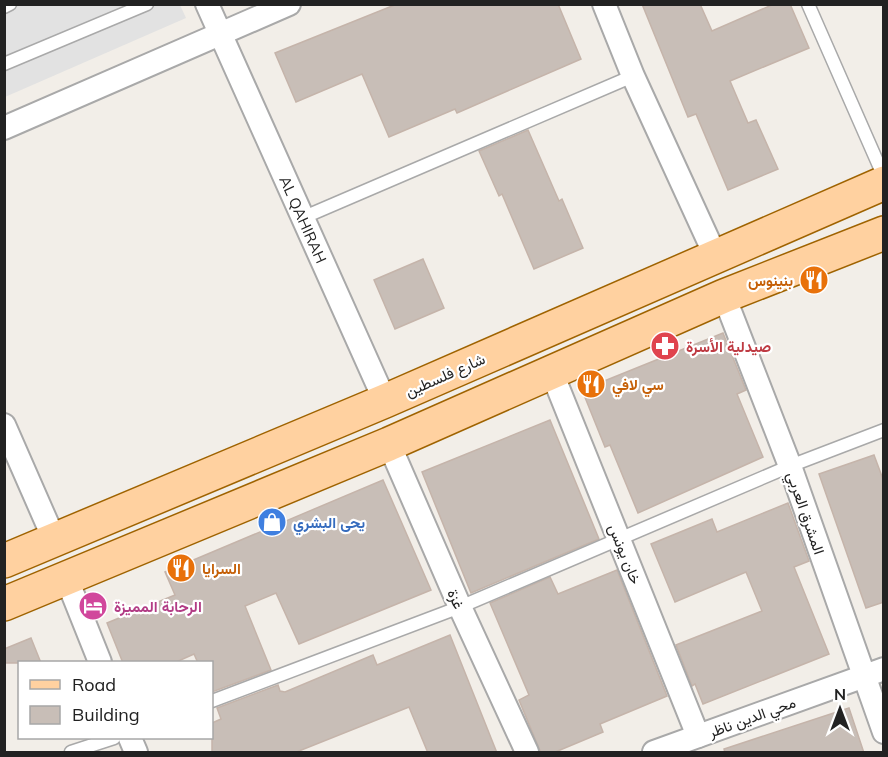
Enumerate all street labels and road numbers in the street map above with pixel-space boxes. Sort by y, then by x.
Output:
street label: AL QAHIRAH [276,173,331,266]
street label: شارع فلسطين [402,349,489,403]
street label: المشرق العربي [779,469,829,558]
street label: خان يونس [603,521,646,587]
street label: غزة [443,586,469,612]
street label: محي الدين ناظر [705,692,800,746]

